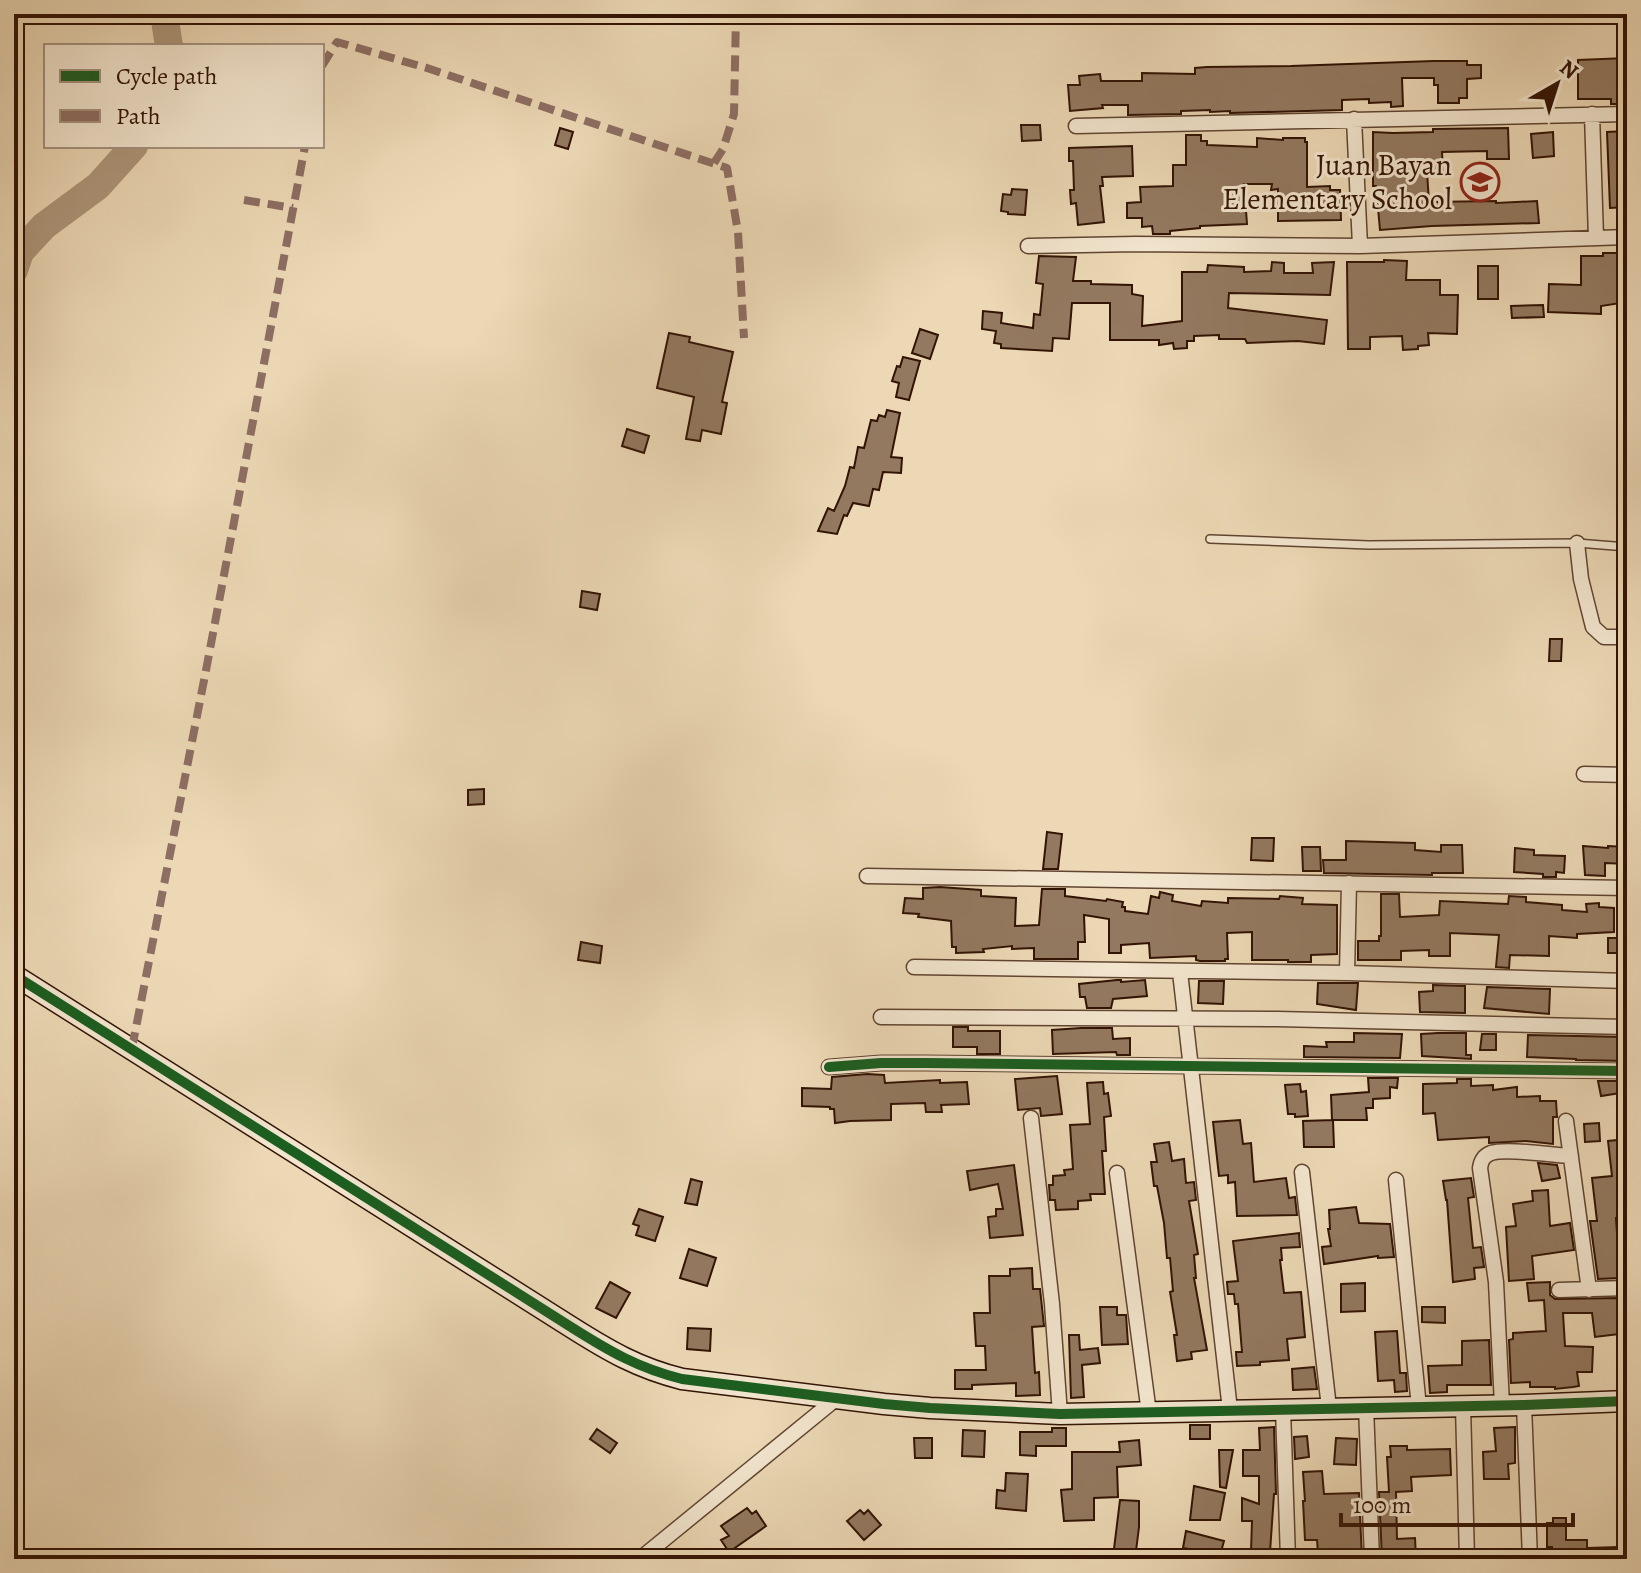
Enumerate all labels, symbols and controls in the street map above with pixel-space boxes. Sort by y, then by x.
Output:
legend [44,44,324,148]
north arrow [1517,44,1597,124]
text: N [1553,53,1585,86]
text: Cycle path [116,60,217,92]
text: Path [116,100,161,132]
place label: Juan Bayan Elementary School [1222,145,1452,219]
school or university icon: Juan Bayan Elementary School [1459,161,1501,203]
scale bar [1341,1477,1573,1527]
text: 100 m [1353,1489,1412,1521]

